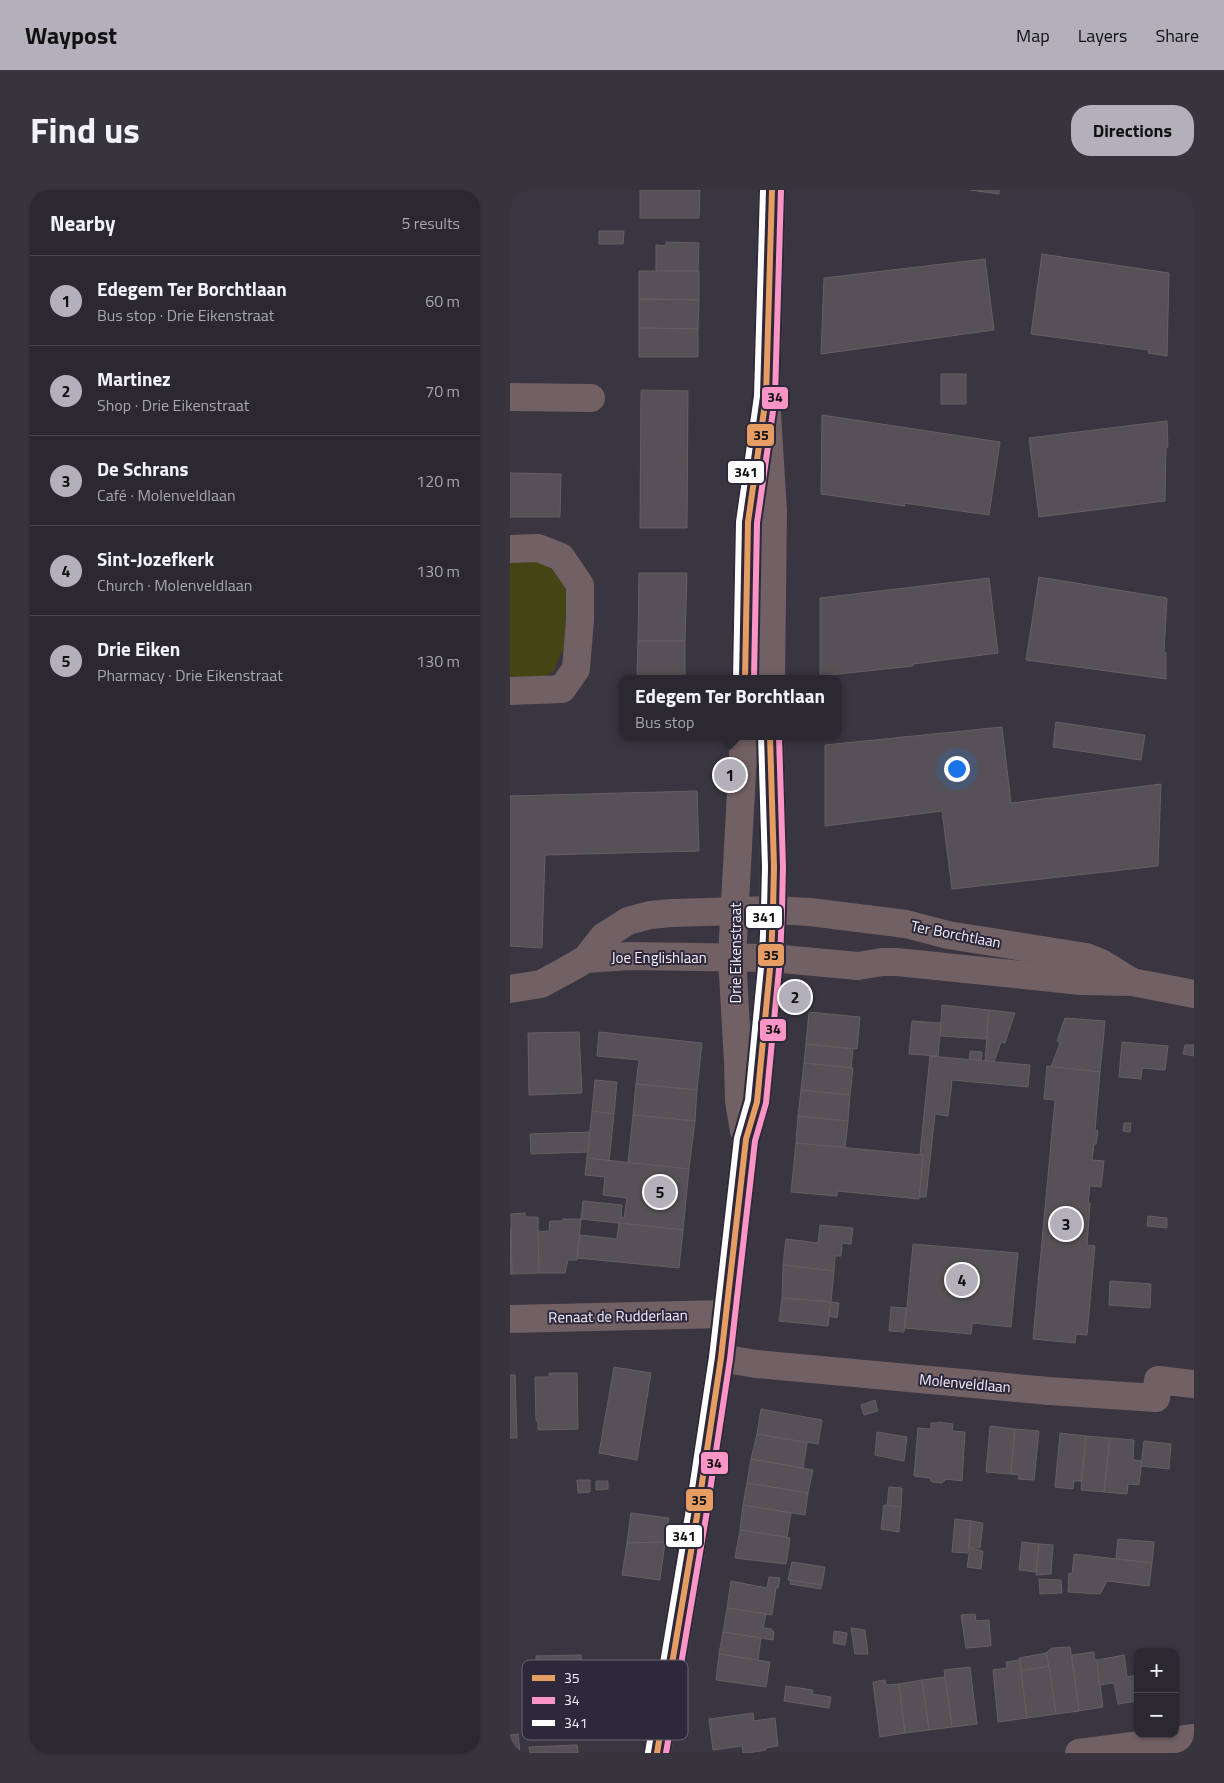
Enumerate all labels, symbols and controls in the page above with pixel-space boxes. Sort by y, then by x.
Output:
text: Waypost [25,17,117,53]
text: Map [1016,22,1050,49]
text: Layers [1078,22,1127,49]
text: Share [1155,22,1199,49]
text: Find us [30,103,140,157]
button: Directions [1071,105,1194,156]
text: Nearby [50,207,115,239]
text: 5 results [401,211,460,235]
text: Edegem Ter Borchtlaan [97,274,287,303]
text: 1 [62,289,70,313]
text: 60 m [425,289,460,313]
text: Bus stop · Drie Eikenstraat [97,303,274,327]
text: Martinez [97,364,171,393]
text: 2 [62,379,70,403]
text: 70 m [425,379,460,403]
line badge: 34 [761,386,789,410]
text: 34 [767,386,783,407]
text: Shop · Drie Eikenstraat [97,393,249,417]
line badge: 35 [746,423,775,447]
text: 35 [753,424,769,445]
text: De Schrans [97,454,189,483]
line badge: 341 [727,460,765,484]
text: 341 [734,461,758,482]
text: 3 [62,469,70,493]
text: 120 m [416,469,460,493]
text: Café · Molenveldlaan [97,483,236,507]
text: Sint-Jozefkerk [97,544,214,573]
text: 4 [62,559,70,583]
text: 130 m [416,559,460,583]
text: Church · Molenveldlaan [97,573,252,597]
text: Drie Eiken [97,634,180,663]
text: 5 [62,649,70,673]
text: 130 m [416,649,460,673]
text: Pharmacy · Drie Eikenstraat [97,663,283,687]
popup [619,675,841,740]
text: Edegem Ter Borchtlaan [635,681,825,710]
text: Bus stop [635,710,694,734]
pin: 1 [714,756,746,794]
your location [944,756,970,782]
street label: Drie Eikenstraat [724,902,747,1003]
line badge: 341 [745,905,783,929]
text: 341 [752,906,776,927]
street label: Ter Borchtlaan [909,914,1003,954]
line badge: 35 [757,943,785,967]
text: 35 [763,944,779,965]
street label: Joe Englishlaan [611,946,707,969]
pin: 2 [779,978,811,1016]
line badge: 34 [759,1018,787,1042]
text: 34 [765,1018,781,1039]
pin: 5 [644,1173,676,1211]
pin: 3 [1050,1205,1082,1243]
pin: 4 [946,1261,978,1299]
street label: Renaat de Rudderlaan [548,1303,688,1329]
street label: Molenveldlaan [918,1368,1012,1398]
line badge: 34 [700,1451,729,1475]
text: 34 [706,1452,722,1473]
line badge: 35 [685,1488,714,1512]
text: 35 [691,1489,707,1510]
line badge: 341 [665,1524,703,1548]
text: 341 [672,1525,696,1546]
map controls [1134,1648,1179,1738]
button: + [1134,1648,1179,1693]
legend [522,1660,688,1740]
text: 35 [564,1667,580,1688]
text: 34 [564,1689,580,1710]
button: − [1134,1693,1179,1738]
text: 341 [564,1712,588,1733]

